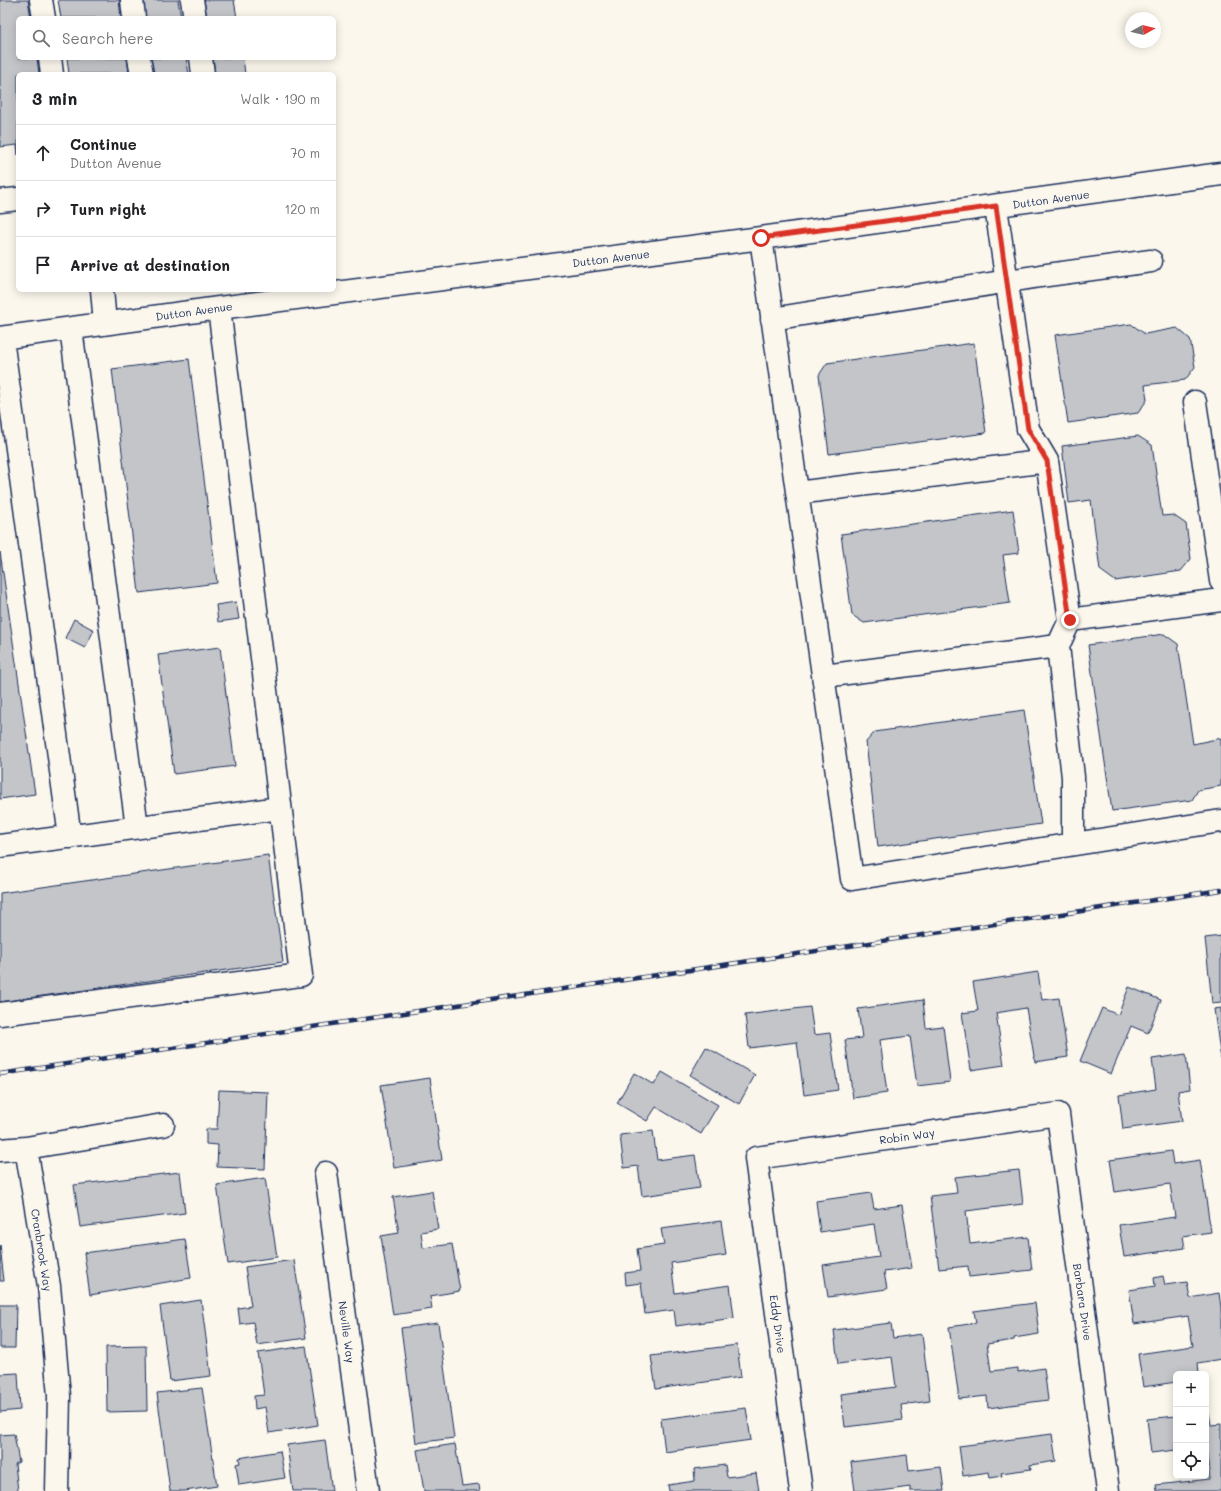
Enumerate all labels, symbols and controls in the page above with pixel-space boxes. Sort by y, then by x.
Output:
north arrow [1125,12,1161,48]
search box [16,16,336,60]
icon: search [30,27,52,49]
text: Search here [62,28,153,48]
text: 3 min [32,87,77,109]
text: Walk · 190 m [240,90,320,107]
text: Continue [70,134,137,154]
icon: ahead [32,142,54,164]
text: 70 m [290,144,320,161]
text: Dutton Avenue [70,154,162,171]
street label: Dutton Avenue [1012,186,1091,212]
icon: right [32,198,54,220]
text: Turn right [70,199,147,219]
text: 120 m [284,200,320,217]
route start [752,229,770,247]
street label: Dutton Avenue [572,246,651,270]
icon: arrive [32,254,54,276]
text: Arrive at destination [70,255,230,275]
street label: Dutton Avenue [155,298,234,324]
route end [1061,611,1079,629]
street label: Robin Way [878,1125,936,1147]
street label: Cranbrook Way [28,1208,56,1293]
street label: Barbara Drive [1070,1262,1096,1342]
street label: Eddy Drive [766,1294,790,1354]
street label: Neville Way [335,1300,359,1364]
map controls [1173,1371,1209,1479]
button: + [1173,1371,1209,1407]
button: − [1173,1407,1209,1443]
button: locate [1173,1443,1209,1479]

